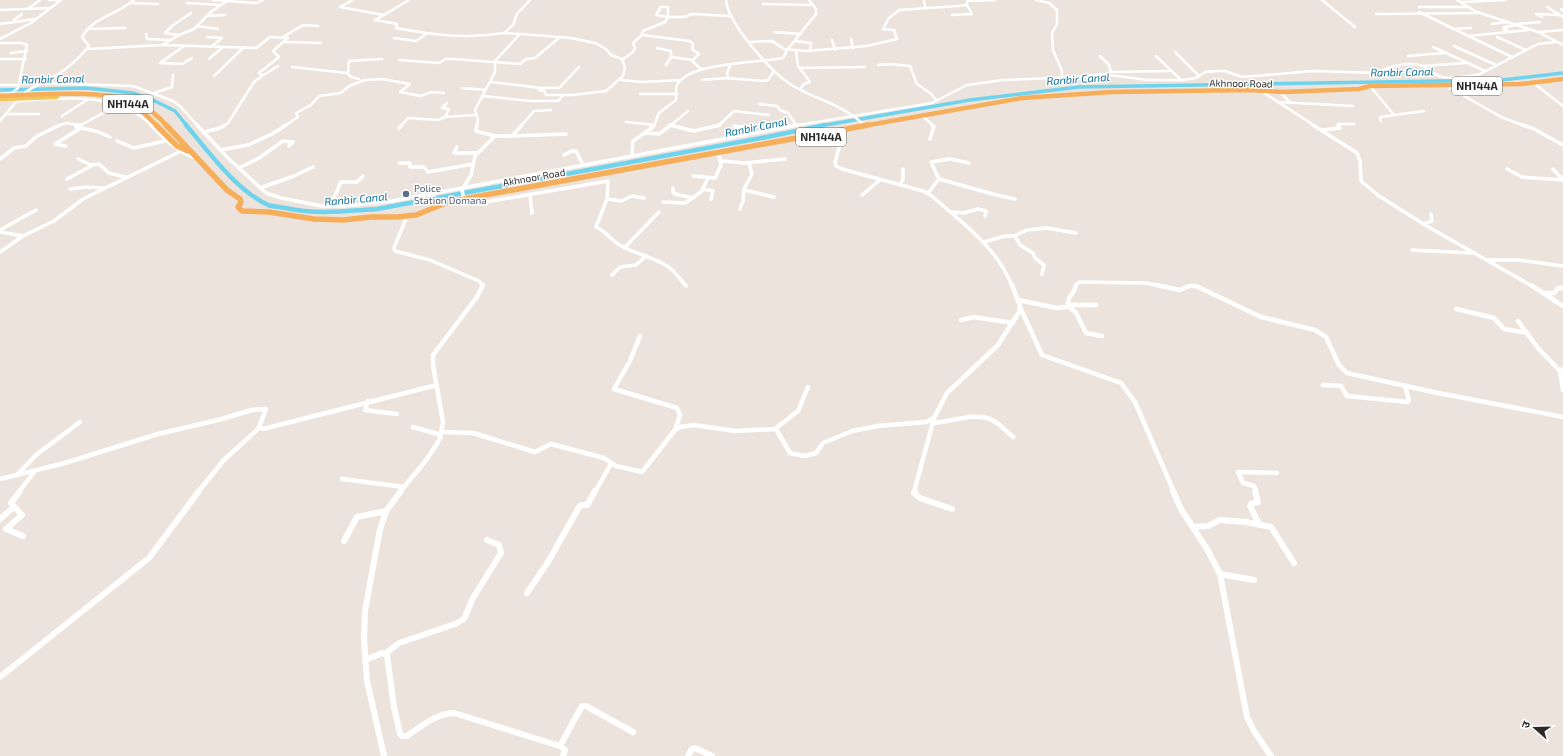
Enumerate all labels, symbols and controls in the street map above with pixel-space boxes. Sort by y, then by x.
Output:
water label: Ranbir Canal [1370,64,1434,79]
water label: Ranbir Canal [1046,70,1110,87]
water label: Ranbir Canal [21,71,85,86]
street label: Akhnoor Road [1209,76,1273,90]
road number: NH144A [1452,77,1502,95]
road number: NH144A [103,95,153,113]
water label: Ranbir Canal [724,114,788,139]
road number: NH144A [796,128,846,146]
street label: Akhnoor Road [502,166,566,188]
place label: Police Station Domana [414,182,487,206]
water label: Ranbir Canal [324,189,388,208]
marker: Police Station Domana [401,189,411,199]
north arrow [1515,708,1555,748]
text: उ [1518,719,1533,730]

